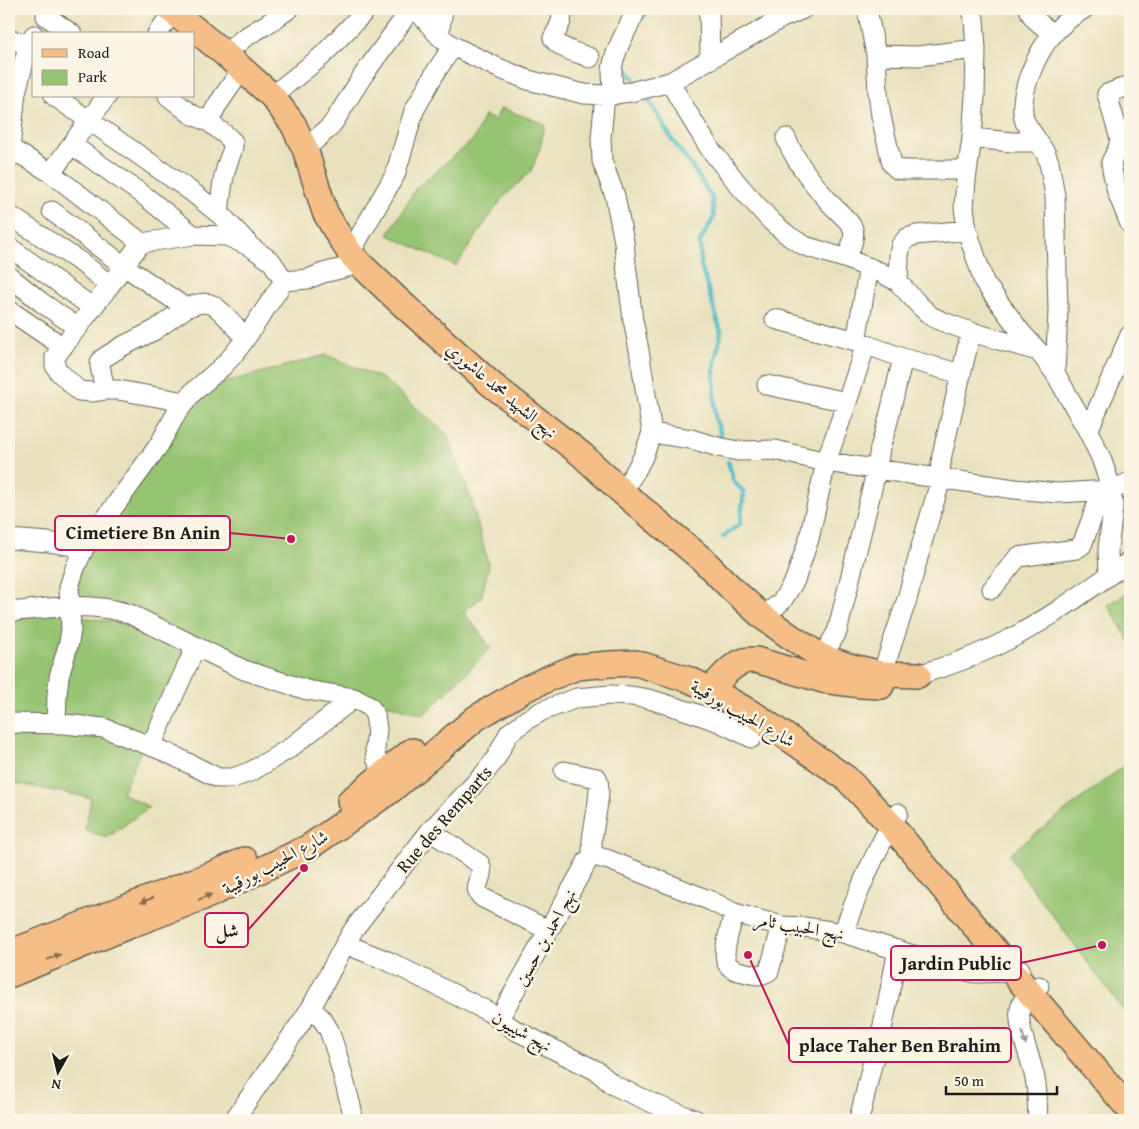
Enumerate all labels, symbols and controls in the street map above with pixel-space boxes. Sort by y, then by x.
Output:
legend [32,32,195,98]
text: Road [78,42,109,63]
text: Park [78,66,107,87]
street label: نهج الشهيد محمد عاشوري [438,335,564,447]
callout: Cimetiere Bn Anin [55,516,230,550]
text: Cimetiere Bn Anin [66,518,221,546]
street label: شارع الحبيب بورقيبة [685,672,800,756]
street label: Rue des Remparts [390,759,498,879]
street label: شارع الحبيب بورقيبة [217,823,334,903]
street label: نهج احمد بن حسين [507,883,586,992]
one-way arrow [198,893,213,901]
one-way arrow [139,896,154,904]
street label: نهج الحبيب ثامر [751,905,846,950]
callout: شل [205,913,248,947]
text: شل [215,916,239,944]
callout: Jardin Public [891,946,1021,980]
text: Jardin Public [898,949,1011,977]
one-way arrow [47,953,62,961]
street label: نهج شيبيون [486,1003,557,1061]
callout: place Taher Ben Brahim [789,1028,1011,1062]
one-way arrow [1020,1030,1028,1045]
text: place Taher Ben Brahim [799,1031,1002,1059]
north arrow [32,1046,82,1096]
scale bar [946,1064,1058,1096]
text: 50 m [954,1070,985,1091]
text: N [50,1074,62,1095]

